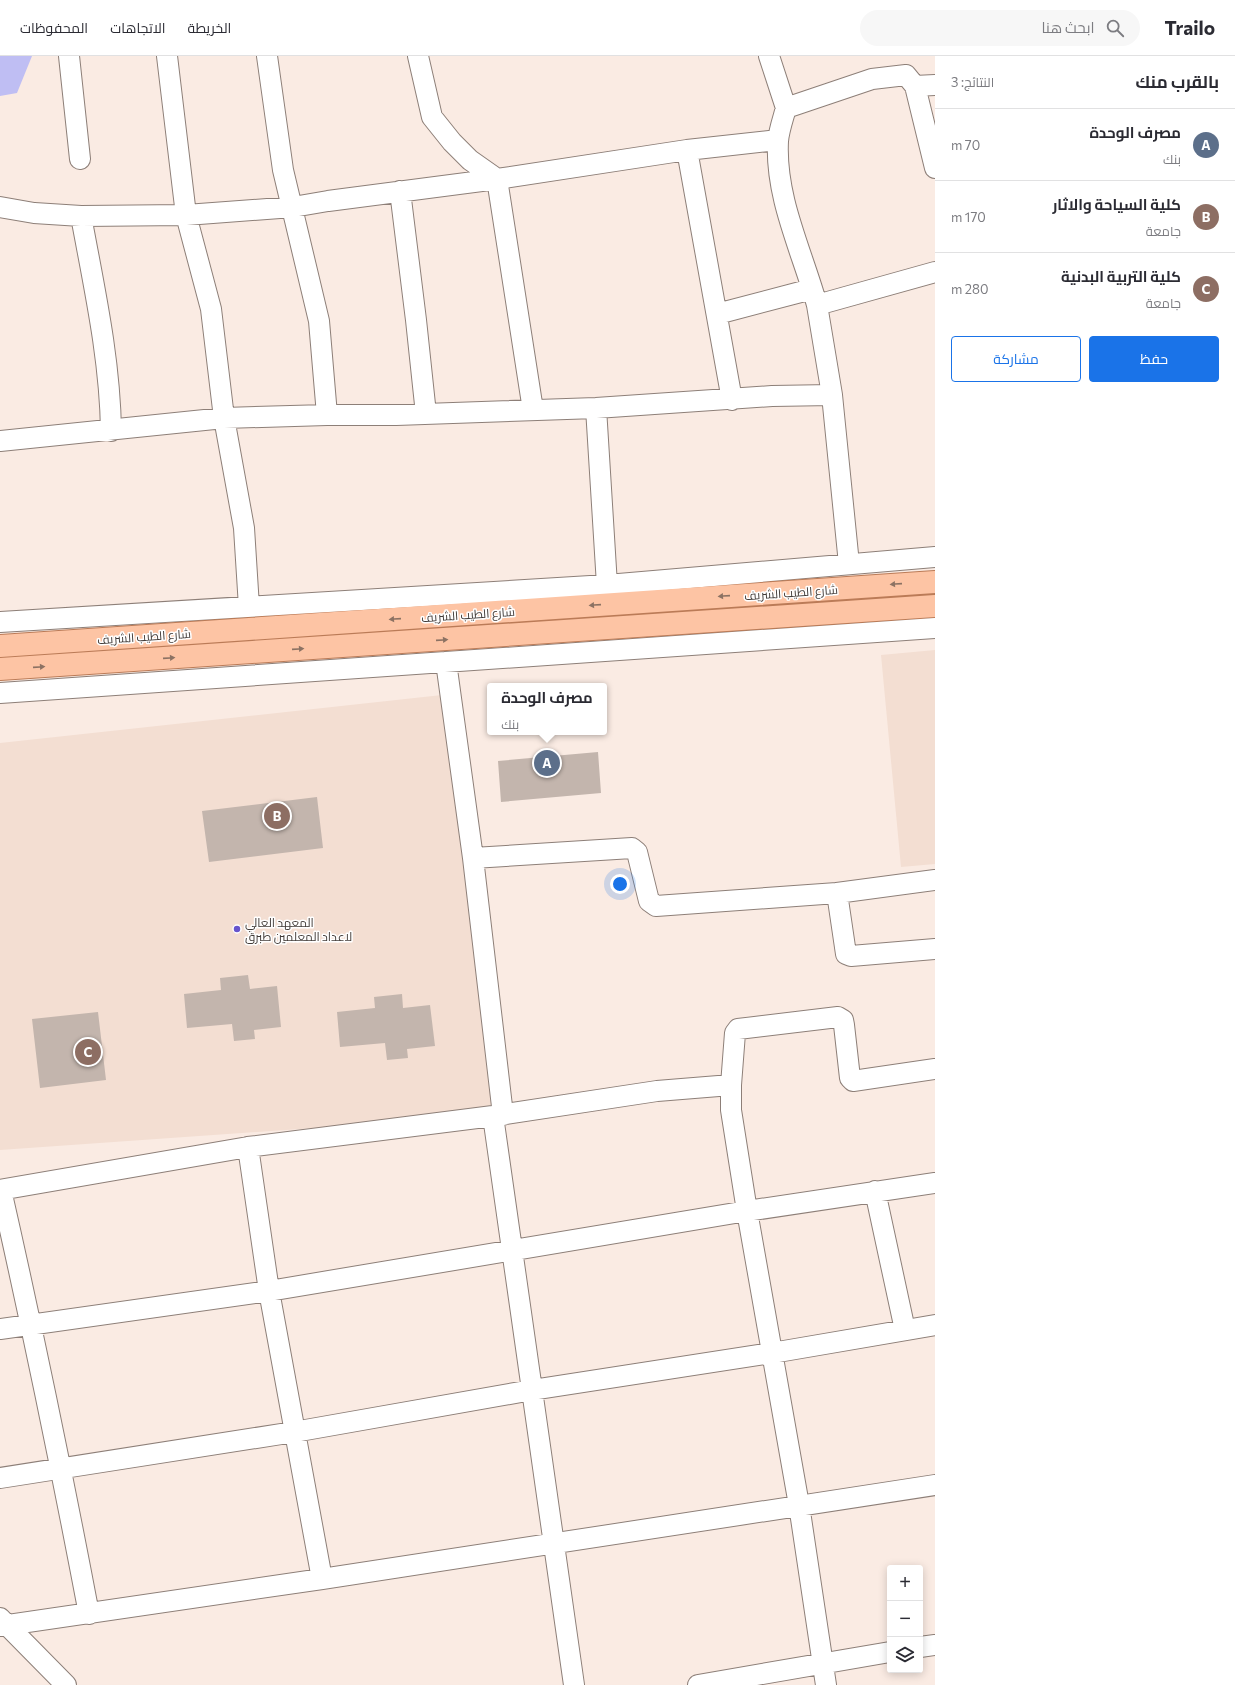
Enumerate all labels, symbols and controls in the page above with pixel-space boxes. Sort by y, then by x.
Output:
search box [860,10,1140,46]
text: Trailo [1164,16,1215,39]
icon: search [1104,17,1126,39]
text: ابحث هنا [1041,18,1094,36]
text: المحفوظات [20,19,88,36]
text: الاتجاهات [110,19,166,36]
text: الخريطة [188,19,231,36]
text: بالقرب منك [1136,71,1219,92]
text: النتائج: 3 [951,74,994,90]
text: مصرف الوحدة [1089,123,1181,141]
text: 70 m [951,137,980,153]
text: A [1201,137,1211,153]
text: بنك [1163,151,1181,167]
text: كلية السياحة والاثار [1052,195,1181,213]
text: 170 m [951,209,986,225]
text: B [1202,209,1210,225]
text: جامعة [1146,223,1181,239]
text: كلية التربية البدنية [1061,267,1181,285]
text: 280 m [951,281,988,297]
text: C [1202,281,1210,297]
text: جامعة [1146,295,1181,311]
button: مشاركة [951,336,1081,382]
button: حفظ [1089,336,1219,382]
one-way arrow [890,581,902,588]
street label: شارع الطيب الشريف [744,582,838,604]
one-way arrow [718,593,731,600]
one-way arrow [589,602,601,609]
street label: شارع الطيب الشريف [421,604,515,626]
one-way arrow [389,616,401,623]
street label: شارع الطيب الشريف [97,626,191,648]
one-way arrow [436,636,448,643]
one-way arrow [292,646,304,653]
one-way arrow [163,655,176,661]
one-way arrow [33,663,45,670]
popup [487,683,607,735]
text: مصرف الوحدة [501,688,593,706]
text: بنك [501,716,519,732]
pin: A [534,748,560,778]
pin: B [264,801,290,831]
your location [610,874,630,894]
place label: المعهد العالي لاعداد المعلمين طبرق [245,915,352,944]
marker: المعهد العالي لاعداد المعلمين طبرق [232,924,242,934]
pin: C [75,1037,101,1067]
map controls [887,1565,923,1673]
button: + [887,1565,923,1601]
button: − [887,1601,923,1637]
button: layers [887,1637,923,1673]

